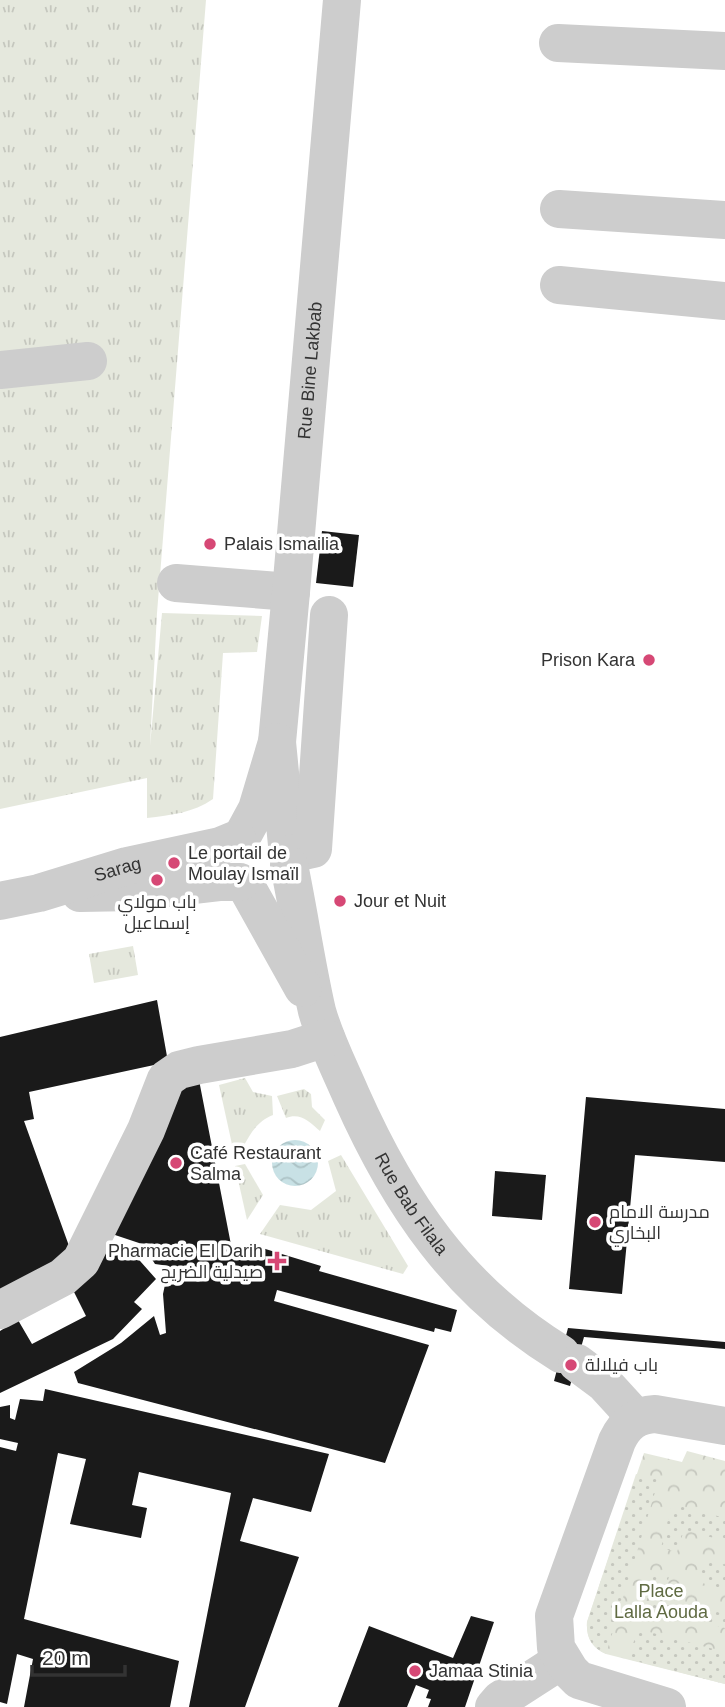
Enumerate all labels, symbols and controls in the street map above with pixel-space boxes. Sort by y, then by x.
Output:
street label: Rue Bine Lakbab [294,301,326,440]
place label: Palais Ismailia [224,534,340,554]
marker: Palais Ismailia [202,536,218,552]
place label: Prison Kara [541,650,636,670]
marker: Prison Kara [641,652,657,668]
place label: Le portail de Moulay Ismaïl [188,843,299,884]
street label: Sarag [92,853,143,886]
marker: Le portail de Moulay Ismaïl [166,855,182,871]
marker: باب مولاي إسماعيل [149,872,165,888]
place label: Jour et Nuit [354,891,446,911]
place label: باب مولاي إسماعيل [117,892,197,934]
marker: Jour et Nuit [332,893,348,909]
place label: Café Restaurant Salma [190,1143,321,1184]
street label: Rue Bab Filala [371,1149,453,1260]
marker: Café Restaurant Salma [168,1155,184,1171]
place label: مدرسة الامام البخاري [609,1202,710,1247]
marker: مدرسة الامام البخاري [587,1214,603,1230]
place label: Pharmacie El Darih صيدلية الضريح [108,1241,263,1284]
marker: Pharmacie El Darih صيدلية الضريح [269,1253,285,1269]
place label: باب فيلالة [585,1355,658,1375]
marker: باب فيلالة [563,1357,579,1373]
park label: Place Lalla Aouda [614,1581,709,1622]
scale bar [32,1634,124,1678]
text: 20 m [42,1646,89,1669]
place label: Jamaa Stinia [429,1661,534,1681]
marker: Jamaa Stinia [407,1663,423,1679]

